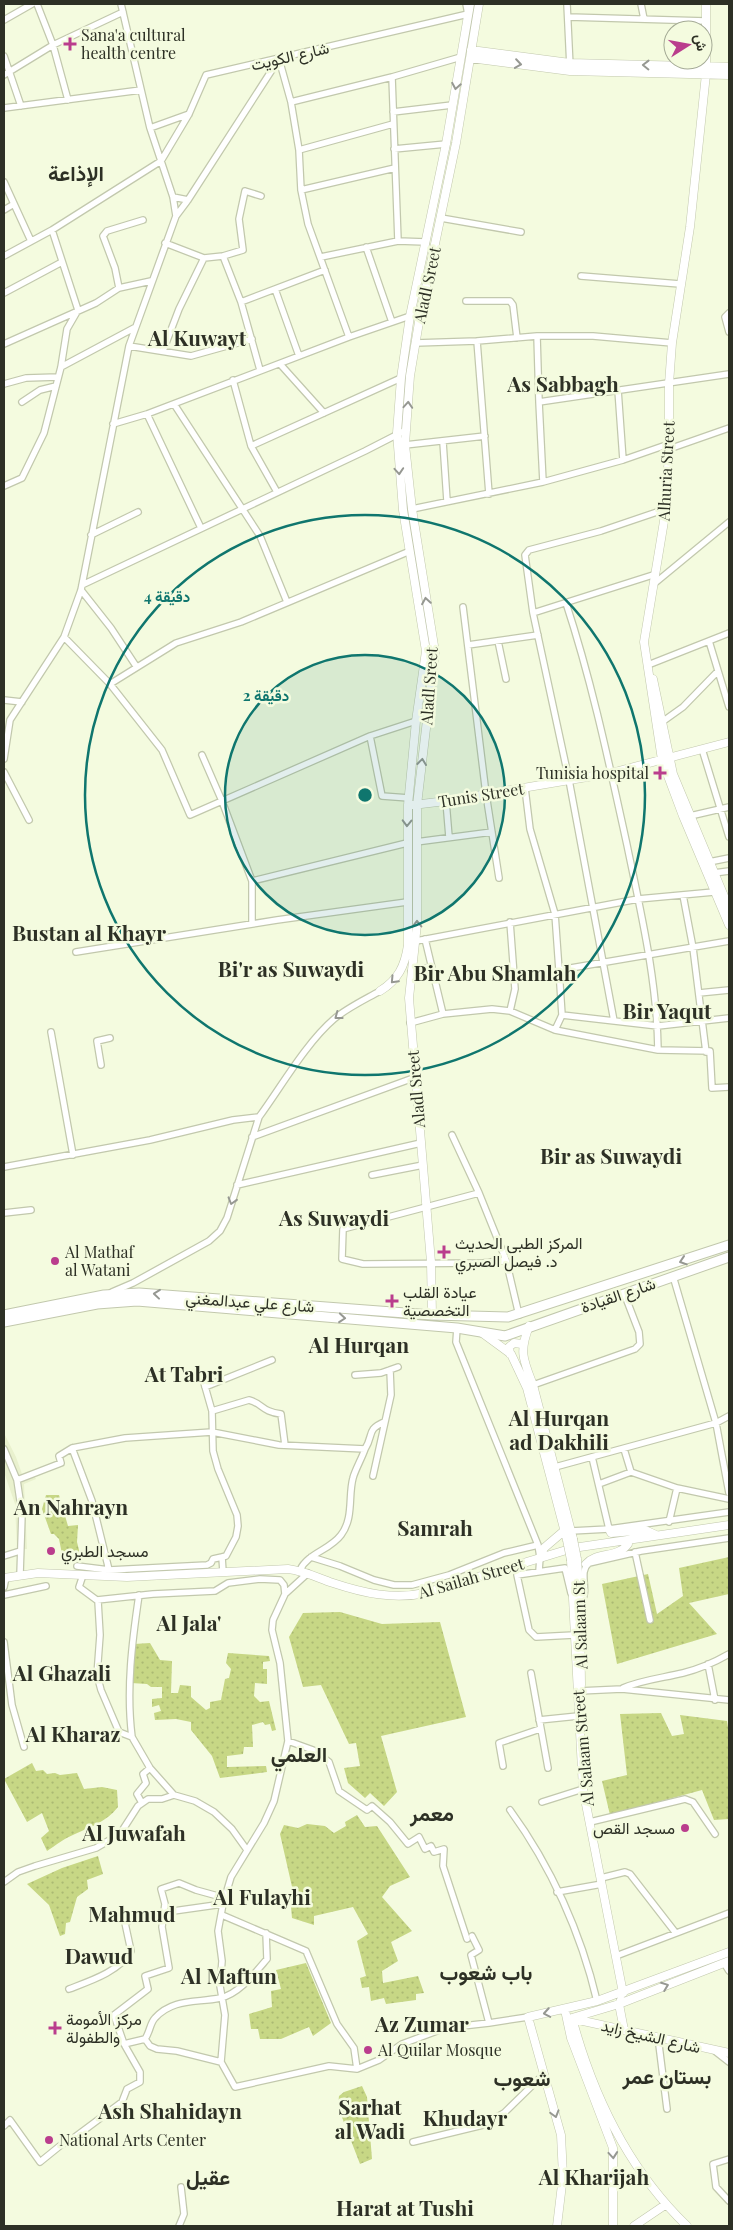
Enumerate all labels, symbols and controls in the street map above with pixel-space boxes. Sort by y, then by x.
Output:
north arrow [663,20,713,70]
place label: Sana'a cultural health centre [81,24,186,63]
text: ش [690,32,712,53]
street label: شارع الكويت [249,36,331,77]
marker: Sana'a cultural health centre [63,37,77,51]
one-way arrow [514,59,523,69]
one-way arrow [641,59,649,70]
one-way arrow [451,82,461,91]
district label: الإذاعة [48,158,104,188]
street label: Aladl Sreet [408,244,445,326]
district label: Al Kuwayt [147,323,247,351]
district label: As Sabbagh [506,369,619,397]
one-way arrow [402,401,413,409]
street label: Alhuria Street [652,420,679,522]
one-way arrow [393,467,404,475]
text: 4 دقيقة [144,586,190,606]
one-way arrow [422,597,432,605]
street label: Aladl Sreet [415,646,442,726]
text: 2 دقيقة [243,685,289,705]
one-way arrow [416,758,427,766]
place label: Tunisia hospital [536,762,649,783]
marker: Tunisia hospital [653,766,667,780]
street label: Tunis Street [437,777,526,812]
centre of rings [356,786,374,804]
one-way arrow [402,819,413,827]
district label: Bustan al Khayr [12,918,166,946]
one-way arrow [412,920,422,928]
district label: Bi'r as Suwaydi [218,954,365,982]
district label: Bir Abu Shamlah [413,958,577,986]
one-way arrow [391,974,400,983]
district label: Bir Yaqut [623,996,712,1024]
one-way arrow [335,1011,344,1019]
street label: Aladl Sreet [402,1049,429,1130]
district label: Bir as Suwaydi [540,1141,682,1169]
one-way arrow [228,1196,238,1204]
district label: As Suwaydi [278,1203,390,1231]
place label: المركز الطبي الحديث د. فيصل الصبري [455,1232,583,1275]
place label: Al Mathaf al Watani [64,1241,136,1280]
marker: المركز الطبي الحديث د. فيصل الصبري [437,1245,451,1259]
marker: Al Mathaf al Watani [49,1255,61,1267]
one-way arrow [679,1255,688,1265]
street label: شارع القيادة [578,1272,659,1319]
place label: عيادة القلب التخصصية [403,1281,477,1320]
street label: شارع علي عبدالمغني [185,1287,315,1320]
one-way arrow [153,1289,161,1300]
marker: عيادة القلب التخصصية [385,1294,399,1308]
one-way arrow [339,1313,347,1324]
district label: Al Hurqan [308,1330,409,1358]
district label: At Tabri [144,1359,224,1387]
district label: Al Hurqan ad Dakhili [508,1403,609,1455]
district label: An Nahrayn [13,1492,128,1520]
district label: Samrah [397,1513,473,1541]
place label: مسجد الطبري [61,1540,149,1565]
marker: مسجد الطبري [45,1545,57,1557]
street label: Al Sailah Street [415,1552,526,1603]
street label: Al Salaam St [567,1580,592,1670]
district label: Al Jala' [156,1608,221,1636]
district label: Al Ghazali [12,1658,112,1686]
street label: Al Salaam Street [567,1689,598,1808]
district label: Al Kharaz [25,1719,120,1747]
district label: العلمي [271,1739,327,1772]
district label: معمر [409,1798,454,1827]
place label: مسجد القص [593,1817,675,1839]
district label: Al Juwafah [81,1818,186,1846]
marker: مسجد القص [679,1822,691,1834]
district label: Al Fulayhi [212,1882,311,1910]
district label: Mahmud [88,1899,176,1927]
district label: Dawud [65,1941,134,1969]
district label: باب شعوب [440,1957,532,1986]
district label: Al Maftun [180,1961,277,1989]
one-way arrow [660,1982,668,1992]
place label: مركز الأمومة والطفولة [66,2008,142,2048]
one-way arrow [542,2008,551,2018]
district label: Az Zumar [374,2009,469,2037]
street label: شارع الشيخ زايد [599,2014,703,2059]
marker: مركز الأمومة والطفولة [48,2021,62,2035]
place label: Al Quilar Mosque [377,2039,502,2060]
marker: Al Quilar Mosque [362,2044,374,2056]
district label: بستان عمر [622,2061,711,2090]
district label: شعوب [493,2063,551,2092]
district label: Sarhat al Wadi [335,2092,406,2144]
district label: Ash Shahidayn [97,2096,242,2124]
district label: Khudayr [423,2103,507,2131]
one-way arrow [550,2109,560,2118]
place label: National Arts Center [59,2129,206,2150]
marker: National Arts Center [43,2134,55,2146]
one-way arrow [608,2151,619,2159]
district label: عقيل [186,2162,230,2190]
district label: Al Kharijah [538,2162,649,2190]
district label: Harat at Tushi [336,2193,474,2221]

